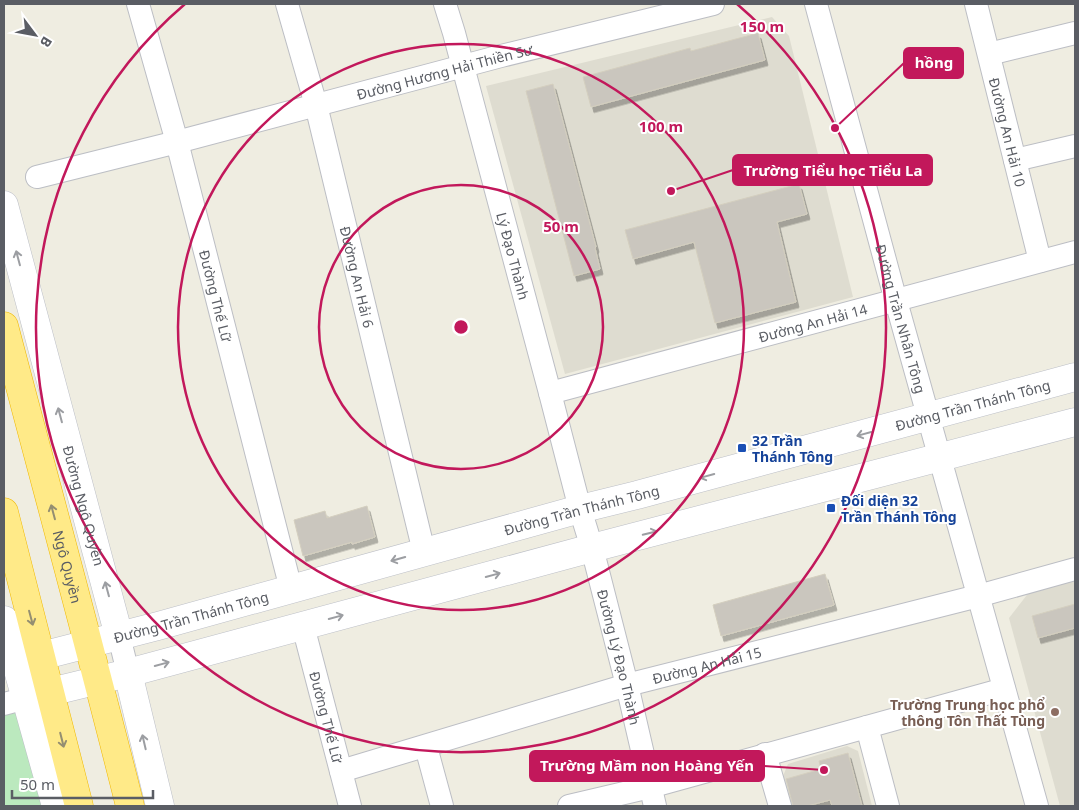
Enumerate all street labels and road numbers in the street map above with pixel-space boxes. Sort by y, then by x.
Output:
street label: Đường Hương Hải Thiền Sư [354,39,535,103]
street label: Đường An Hải 10 [985,75,1031,189]
street label: Lý Đạo Thành [493,210,534,302]
street label: Đường An Hải 6 [336,224,379,330]
street label: Đường Trần Nhân Tông [872,242,931,395]
street label: Đường Thế Lữ [195,248,237,344]
street label: Đường An Hải 14 [756,299,869,346]
street label: Đường Trần Thánh Tông [893,375,1052,435]
street label: Đường Ngô Quyền [60,443,108,567]
street label: Đường Trần Thánh Tông [502,480,661,539]
street label: Ngô Quyền [49,528,85,604]
street label: Đường Trần Thánh Tông [111,586,271,647]
street label: Đường Lý Đạo Thành [593,587,645,727]
street label: Đường An Hải 15 [650,642,763,688]
street label: Đường Thế Lữ [306,669,348,765]

